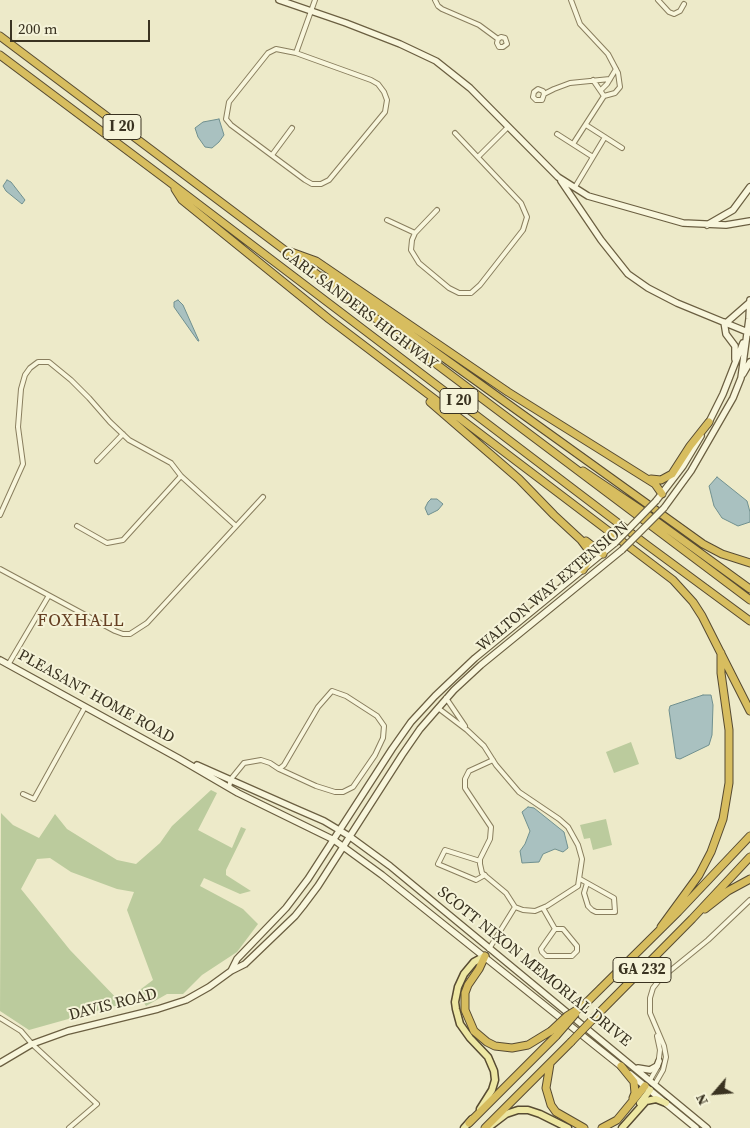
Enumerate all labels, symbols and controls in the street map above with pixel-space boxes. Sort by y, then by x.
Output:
scale bar [12,10,152,42]
text: 200 m [18,18,58,39]
road number: I 20 [103,114,141,140]
street label: CARL SANDERS HIGHWAY [277,244,441,374]
road number: I 20 [440,388,478,414]
street label: WALTON WAY EXTENSION [473,518,633,656]
district label: FOXHALL [36,610,126,632]
street label: PLEASANT HOME ROAD [14,646,178,748]
street label: SCOTT NIXON MEMORIAL DRIVE [433,883,635,1051]
road number: GA 232 [613,958,671,982]
street label: DAVIS ROAD [67,985,159,1025]
north arrow [690,1068,740,1118]
text: N [690,1091,713,1109]

